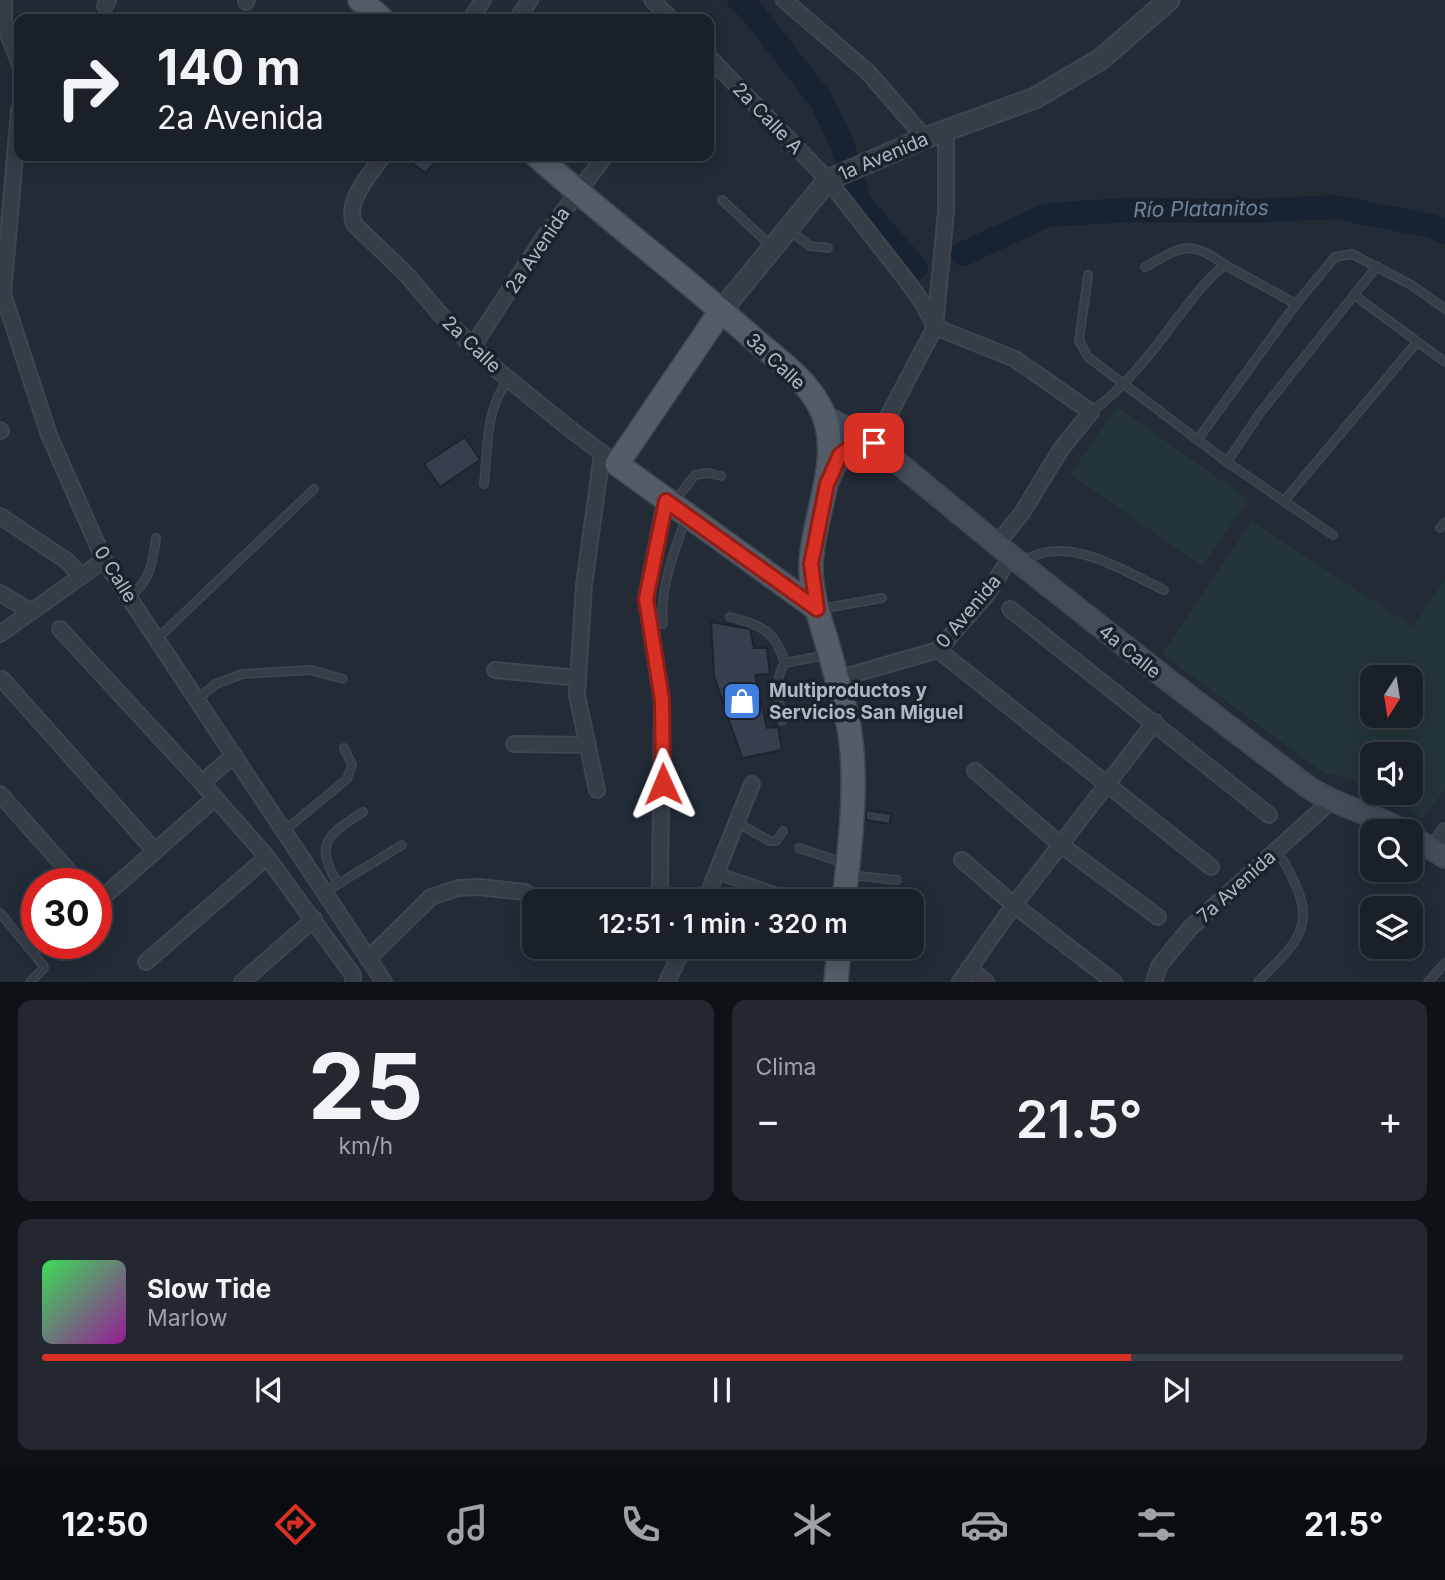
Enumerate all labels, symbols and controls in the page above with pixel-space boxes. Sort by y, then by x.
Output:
text: 140 m [157,38,301,97]
icon: right [42,42,133,133]
street label: 2a Calle A [728,78,807,159]
text: 2a Avenida [157,98,324,137]
street label: 1a Avenida [835,127,931,186]
water label: Río Platanitos [1133,195,1269,222]
street label: 2a Avenida [500,203,575,298]
street label: 2a Calle [438,311,506,378]
street label: 3a Calle [741,328,810,395]
pin [844,413,904,473]
icon: arrive [855,424,893,462]
street label: 0 Calle [89,542,142,607]
street label: 0 Avenida [931,570,1006,653]
street label: 4a Calle [1094,619,1165,683]
north arrow [1360,665,1423,728]
map controls [1360,665,1423,959]
place label: Multiproductos y Servicios San Miguel [769,679,963,724]
shop icon: Multiproductos y Servicios San Miguel [721,680,763,722]
button: sound [1360,742,1423,805]
position arrow [626,747,700,821]
button: search [1360,819,1423,882]
street label: 7a Avenida [1193,845,1280,927]
speed limit sign: 30 [21,868,112,959]
button: layers [1360,896,1423,959]
text: 12:51 · 1 min · 320 m [598,908,848,939]
text: 25 [308,1031,423,1141]
text: Clima [756,1053,817,1081]
text: 21.5° [1016,1088,1143,1151]
text: − [756,1097,781,1143]
text: + [1378,1097,1403,1143]
text: km/h [338,1132,393,1160]
text: Slow Tide [147,1273,271,1304]
text: Marlow [147,1304,227,1332]
icon: previous [250,1371,288,1409]
icon: pause [703,1371,741,1409]
icon: next [1157,1371,1195,1409]
icon: directions [271,1500,320,1549]
icon: music [443,1500,492,1549]
icon: phone [616,1500,665,1549]
icon: climate [788,1500,837,1549]
icon: car [960,1500,1009,1549]
icon: filters [1132,1500,1181,1549]
text: 12:50 [62,1505,148,1544]
text: 21.5° [1304,1505,1383,1544]

